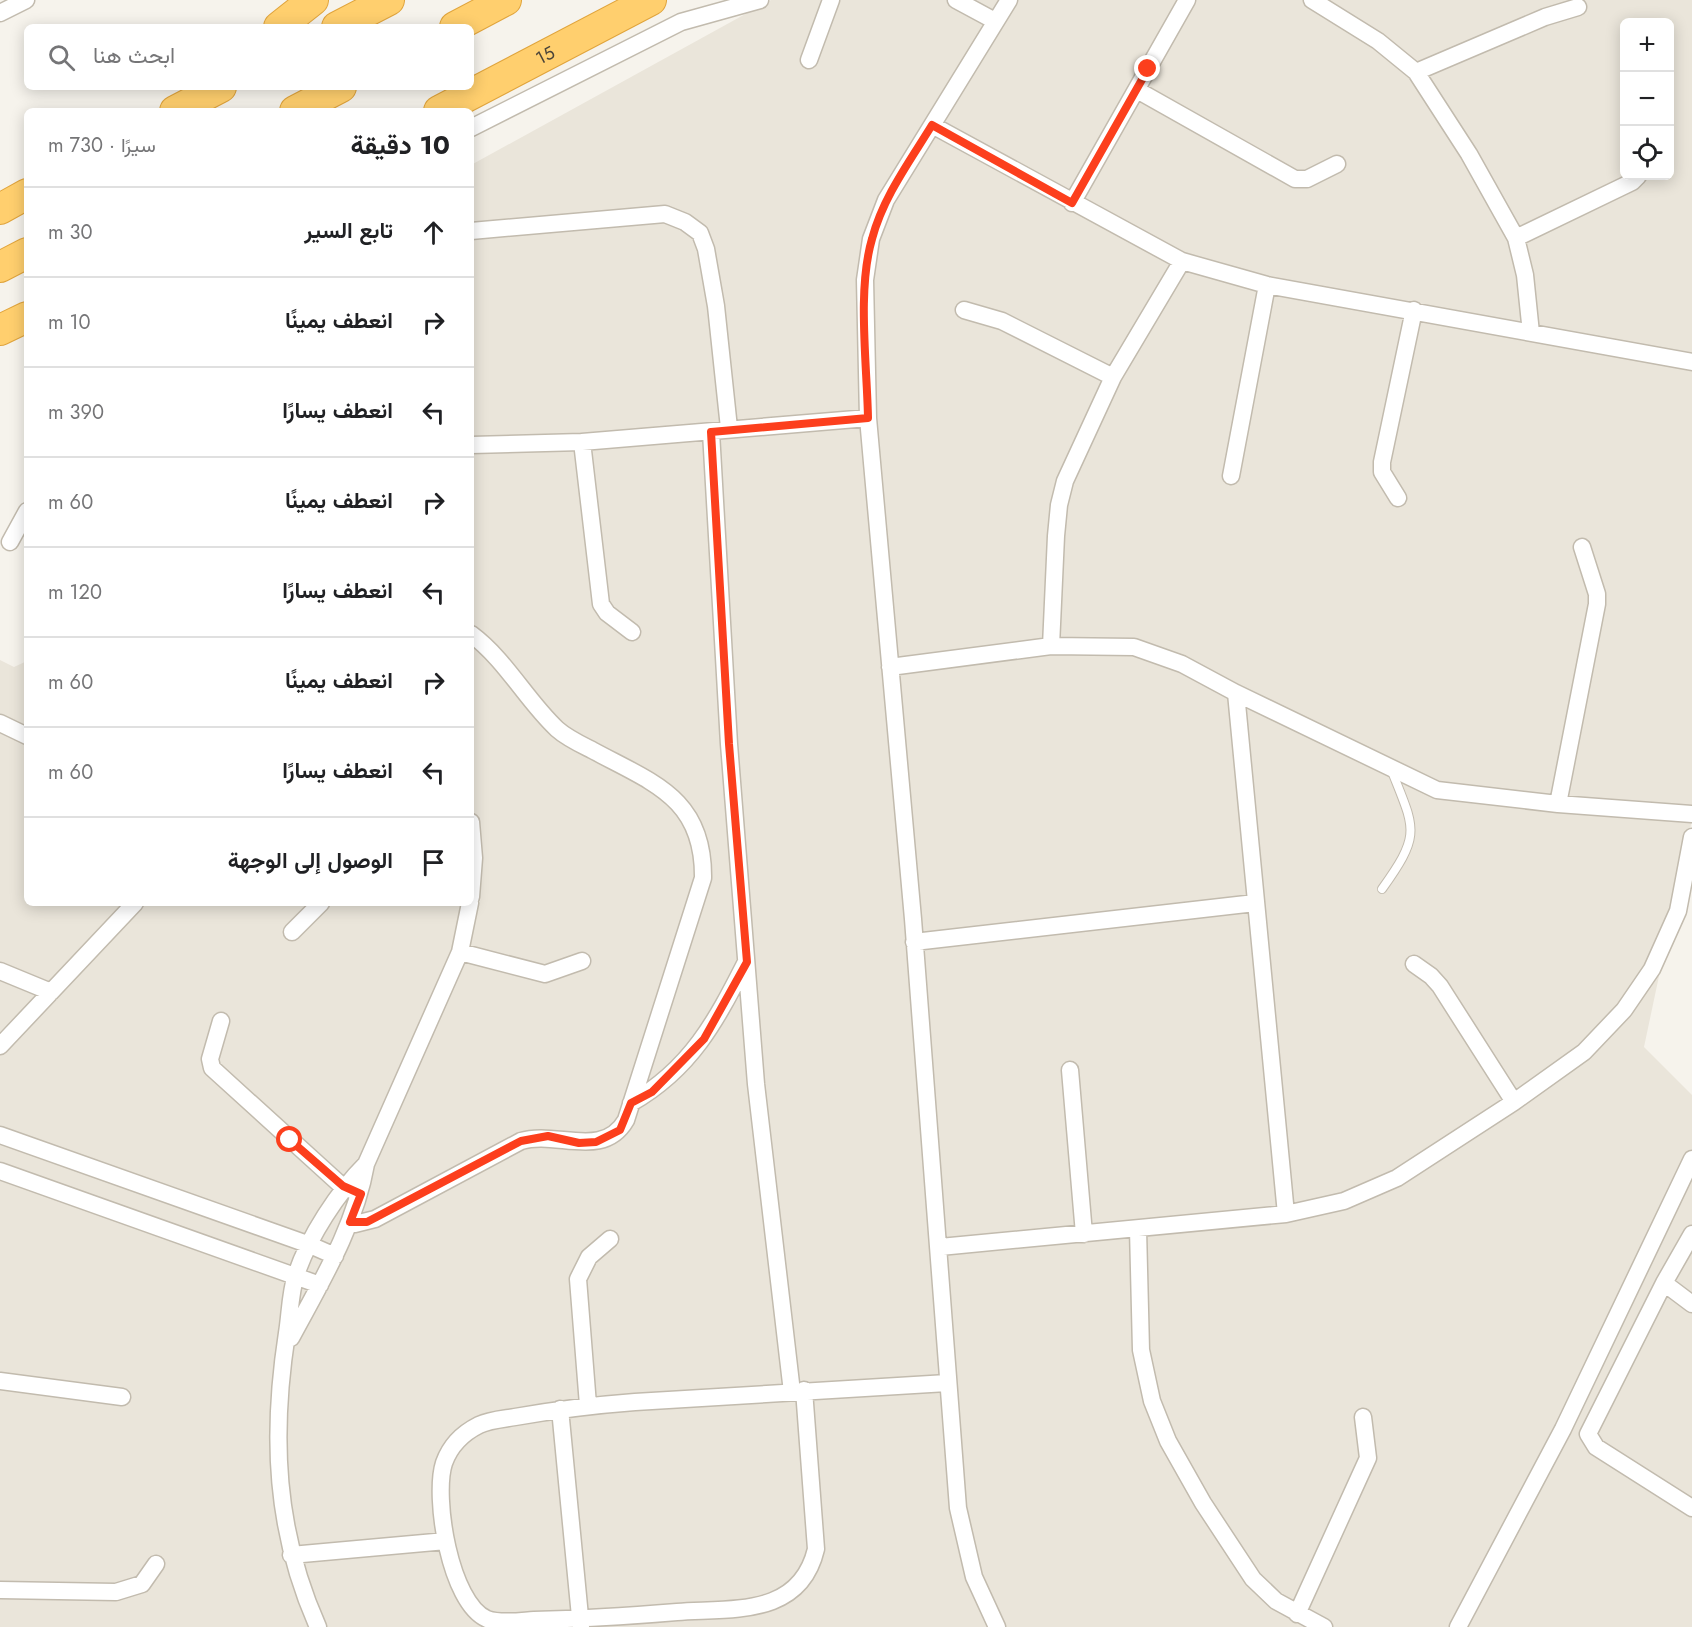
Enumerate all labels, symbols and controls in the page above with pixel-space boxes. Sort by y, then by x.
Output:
map controls [1620,18,1674,180]
button: + [1620,18,1674,72]
search box [24,24,474,90]
text: ابحث هنا [93,39,175,71]
street label: 15 [531,40,559,71]
icon: search [45,41,78,74]
route end [1134,55,1160,81]
button: − [1620,72,1674,126]
text: 10 دقيقة [350,126,450,164]
button: locate [1620,126,1674,180]
text: سيرًا · 730 m [48,131,156,160]
text: تابع السير [304,214,393,246]
icon: ahead [417,216,450,249]
text: 30 m [48,218,93,247]
text: انعطف يمينًا [285,304,393,336]
icon: right [417,306,450,339]
text: 10 m [48,308,91,337]
text: انعطف يسارًا [282,394,393,426]
icon: left [417,396,450,429]
text: 390 m [48,398,104,427]
text: انعطف يمينًا [285,484,393,516]
icon: right [417,486,450,519]
text: 60 m [48,488,93,517]
text: انعطف يسارًا [282,574,393,606]
icon: left [417,576,450,609]
text: 120 m [48,578,102,607]
text: انعطف يمينًا [285,664,393,696]
icon: right [417,666,450,699]
text: 60 m [48,668,93,697]
text: انعطف يسارًا [282,754,393,786]
icon: left [417,756,450,789]
text: 60 m [48,758,93,787]
text: الوصول إلى الوجهة [228,844,393,876]
icon: arrive [417,846,450,879]
route start [276,1126,302,1152]

